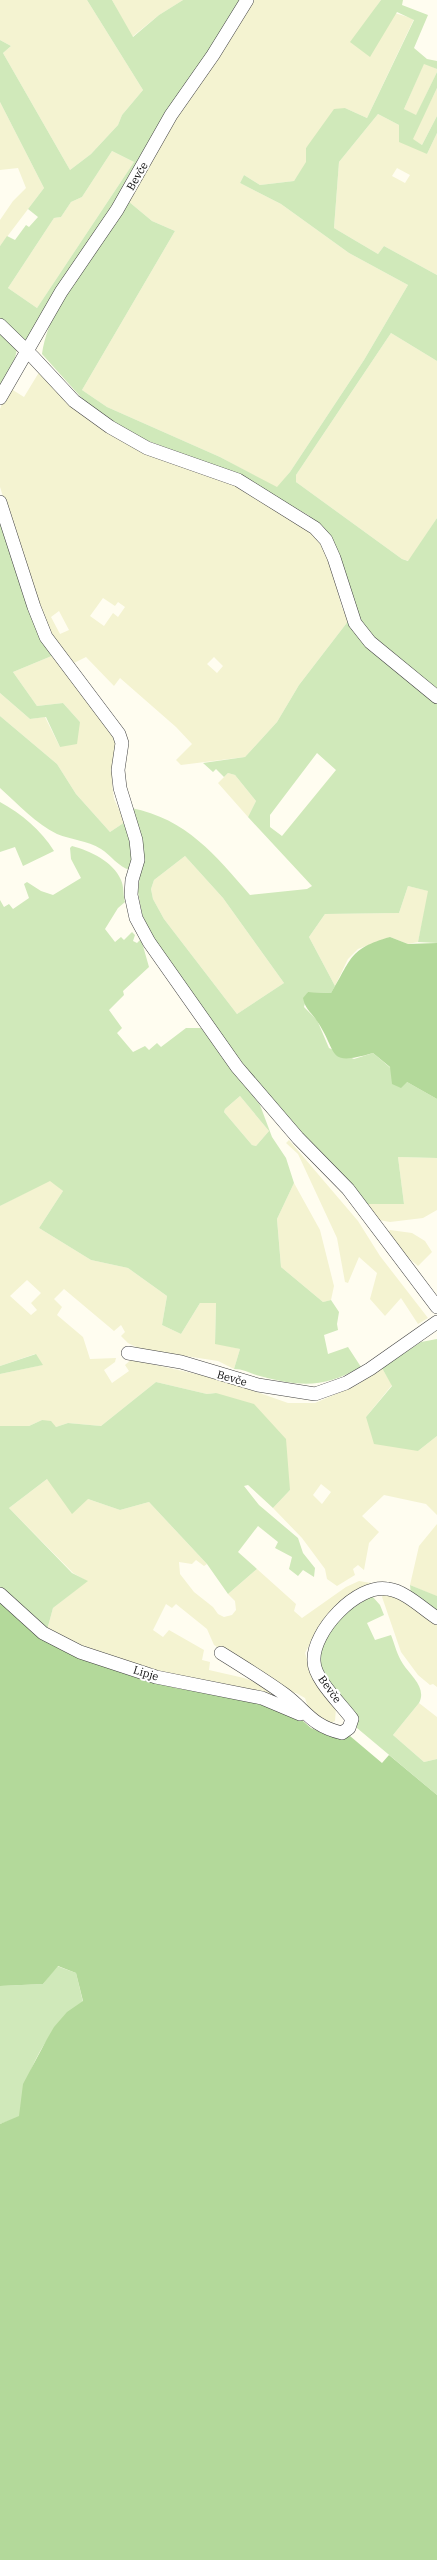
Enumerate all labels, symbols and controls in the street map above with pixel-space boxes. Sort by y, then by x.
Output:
street label: Bevče [123,159,151,193]
street label: Bevče [215,1367,249,1389]
street label: Lipje [132,1663,161,1684]
street label: Bevče [315,1673,345,1706]

